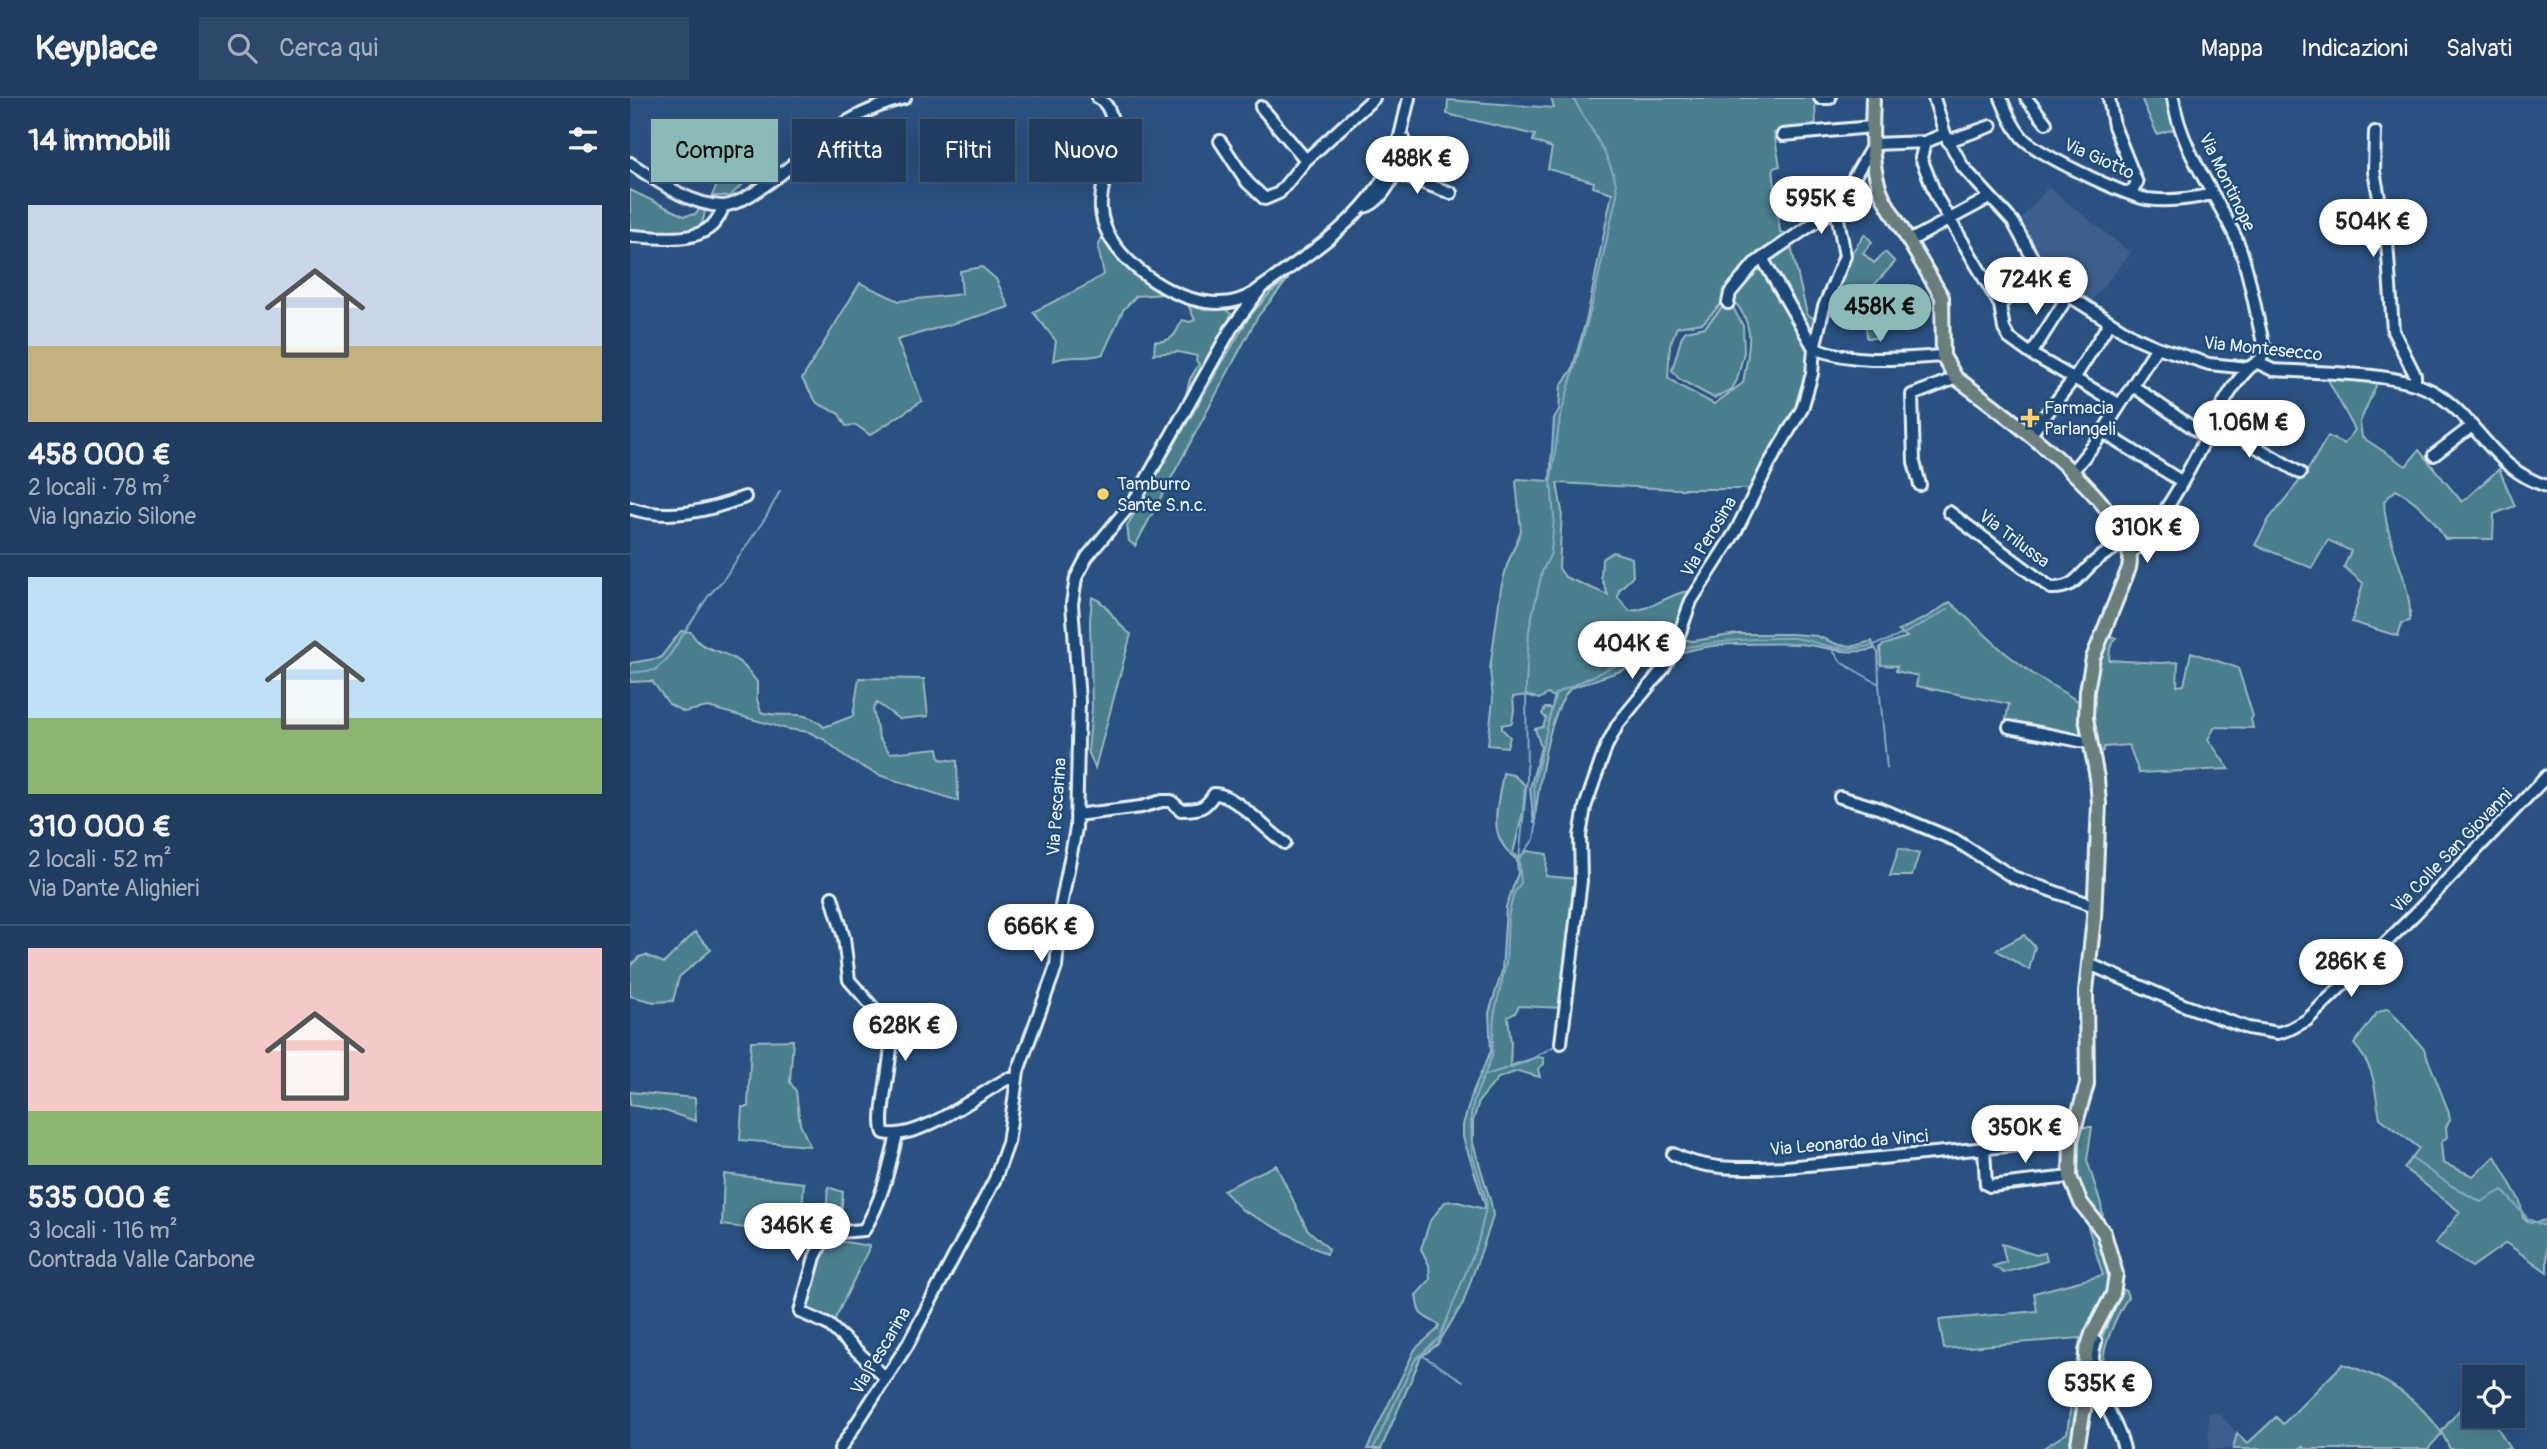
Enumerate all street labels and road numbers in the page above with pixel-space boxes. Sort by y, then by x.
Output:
street label: Via Montinope [2193,129,2261,235]
street label: Via Giotto [2060,133,2138,185]
street label: Via Montesecco [2202,331,2324,367]
street label: Via Perosina [1676,492,1742,582]
street label: Via Trilussa [1974,505,2054,573]
street label: Via Pescarina [1042,757,1072,857]
street label: Via Colle San Giovanni [2386,784,2518,918]
street label: Via Leonardo da Vinci [1769,1125,1929,1161]
street label: Via Pescarina [846,1303,916,1399]

